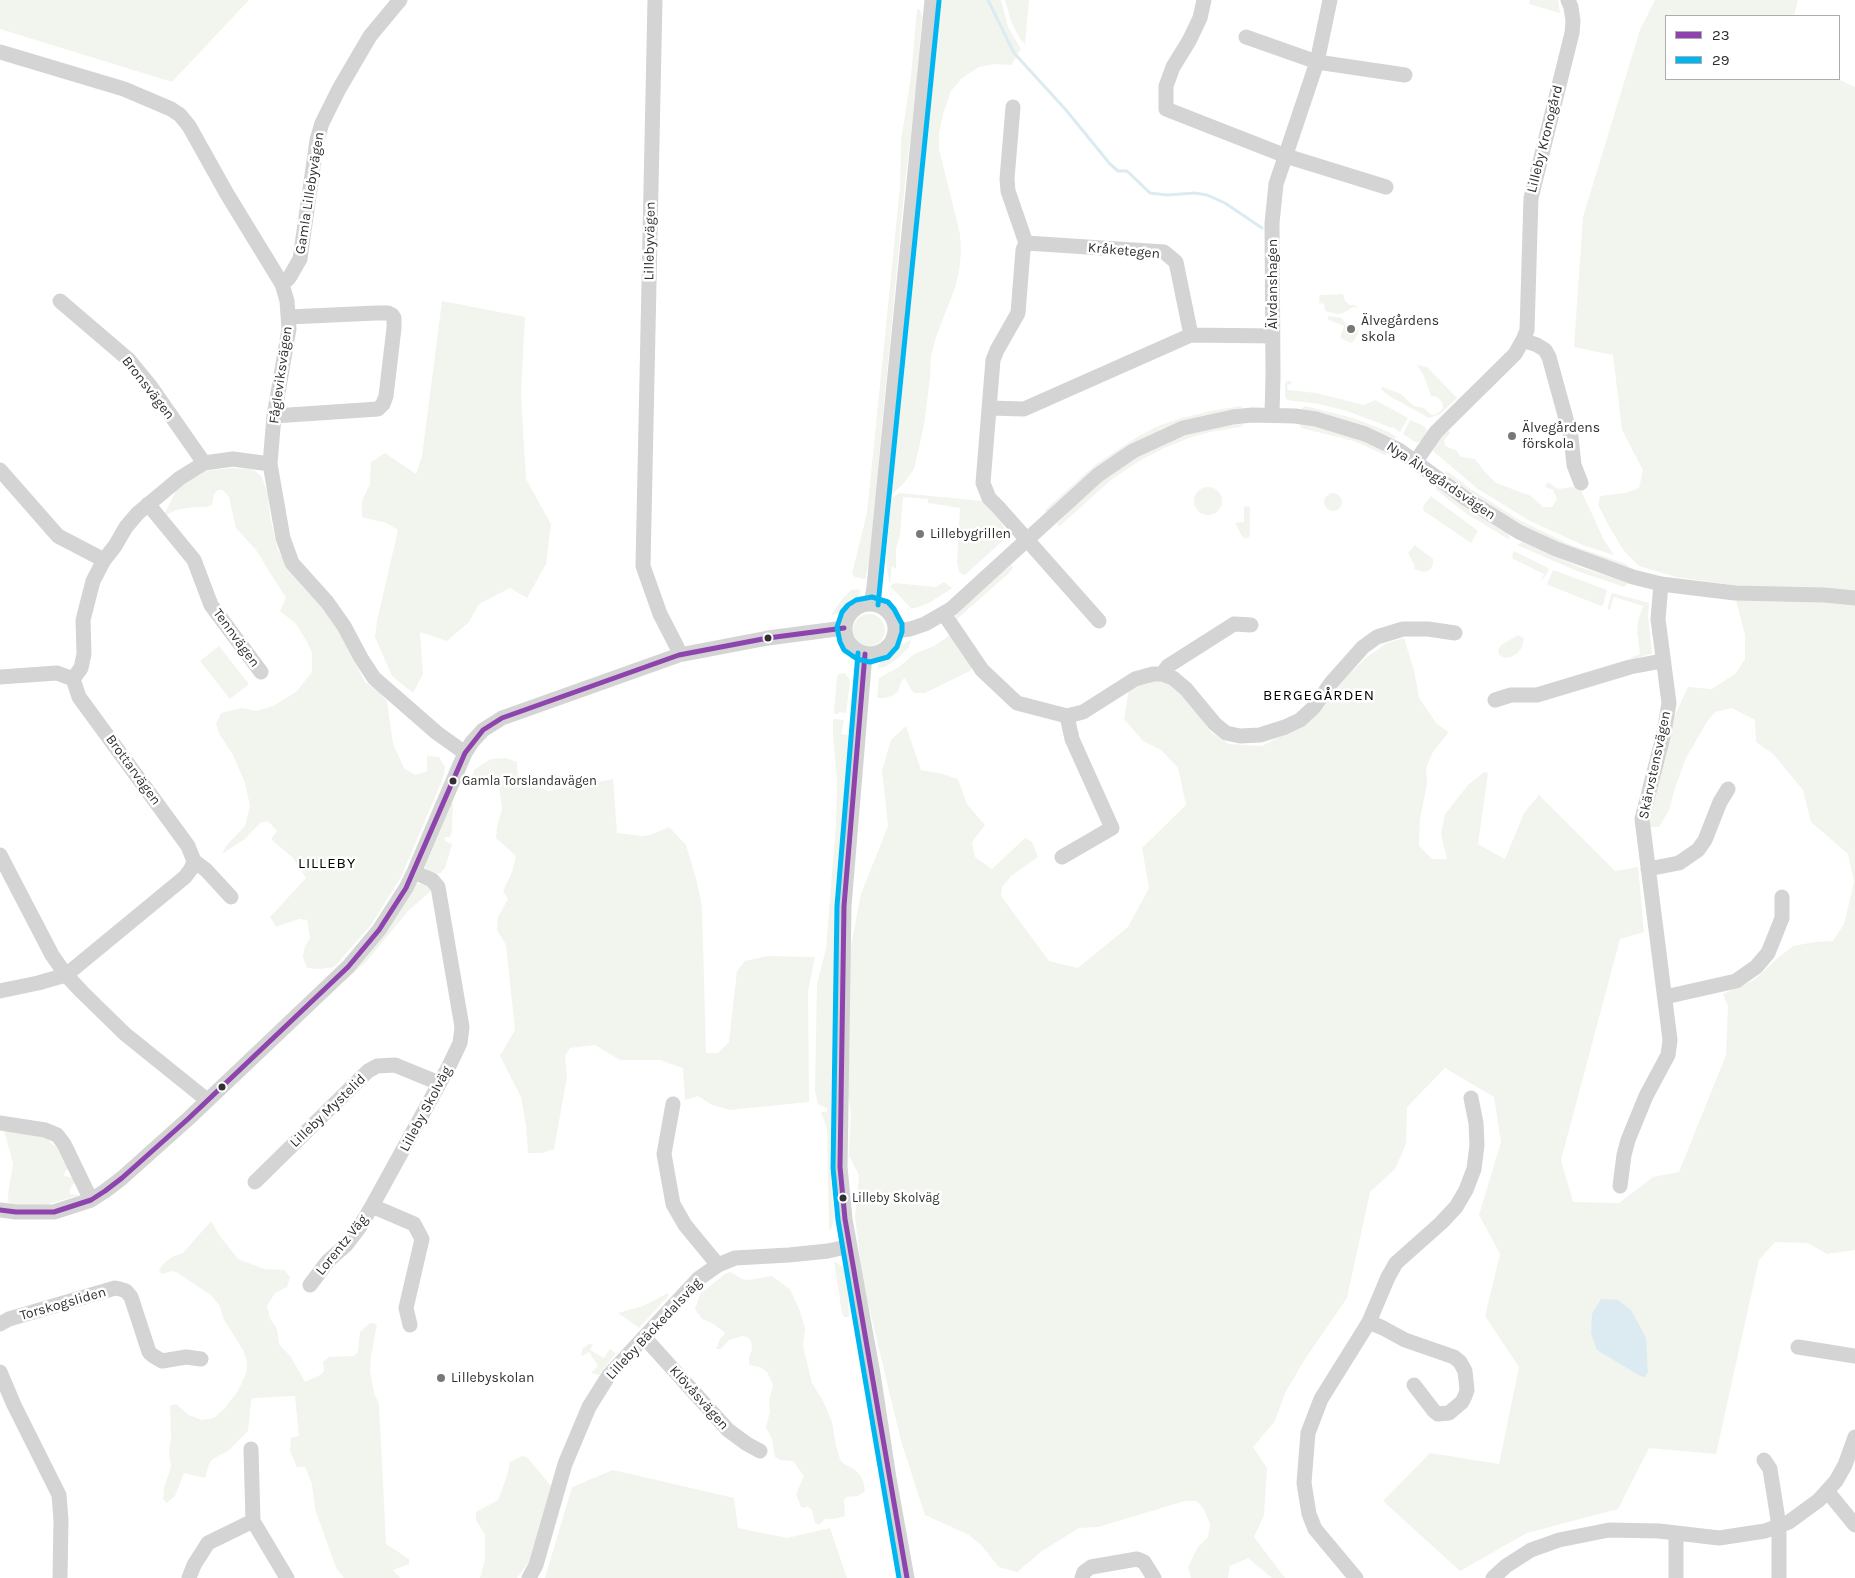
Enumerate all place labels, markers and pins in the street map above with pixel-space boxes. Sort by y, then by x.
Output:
place label: Älvegårdens skola [1361,313,1439,346]
marker: Älvegårdens skola [1345,323,1357,335]
place label: Älvegårdens förskola [1522,420,1600,452]
marker: Älvegårdens förskola [1506,430,1518,442]
place label: Lillebygrillen [930,526,1011,542]
marker: Lillebygrillen [914,528,926,540]
unlabelled marker [763,633,773,643]
place label: Gamla Torslandavägen [462,773,597,789]
marker: Gamla Torslandavägen [448,776,458,786]
unlabelled marker [217,1082,227,1092]
place label: Lilleby Skolväg [852,1190,940,1206]
marker: Lilleby Skolväg [838,1193,848,1203]
place label: Lillebyskolan [451,1370,535,1386]
marker: Lillebyskolan [435,1372,447,1384]

